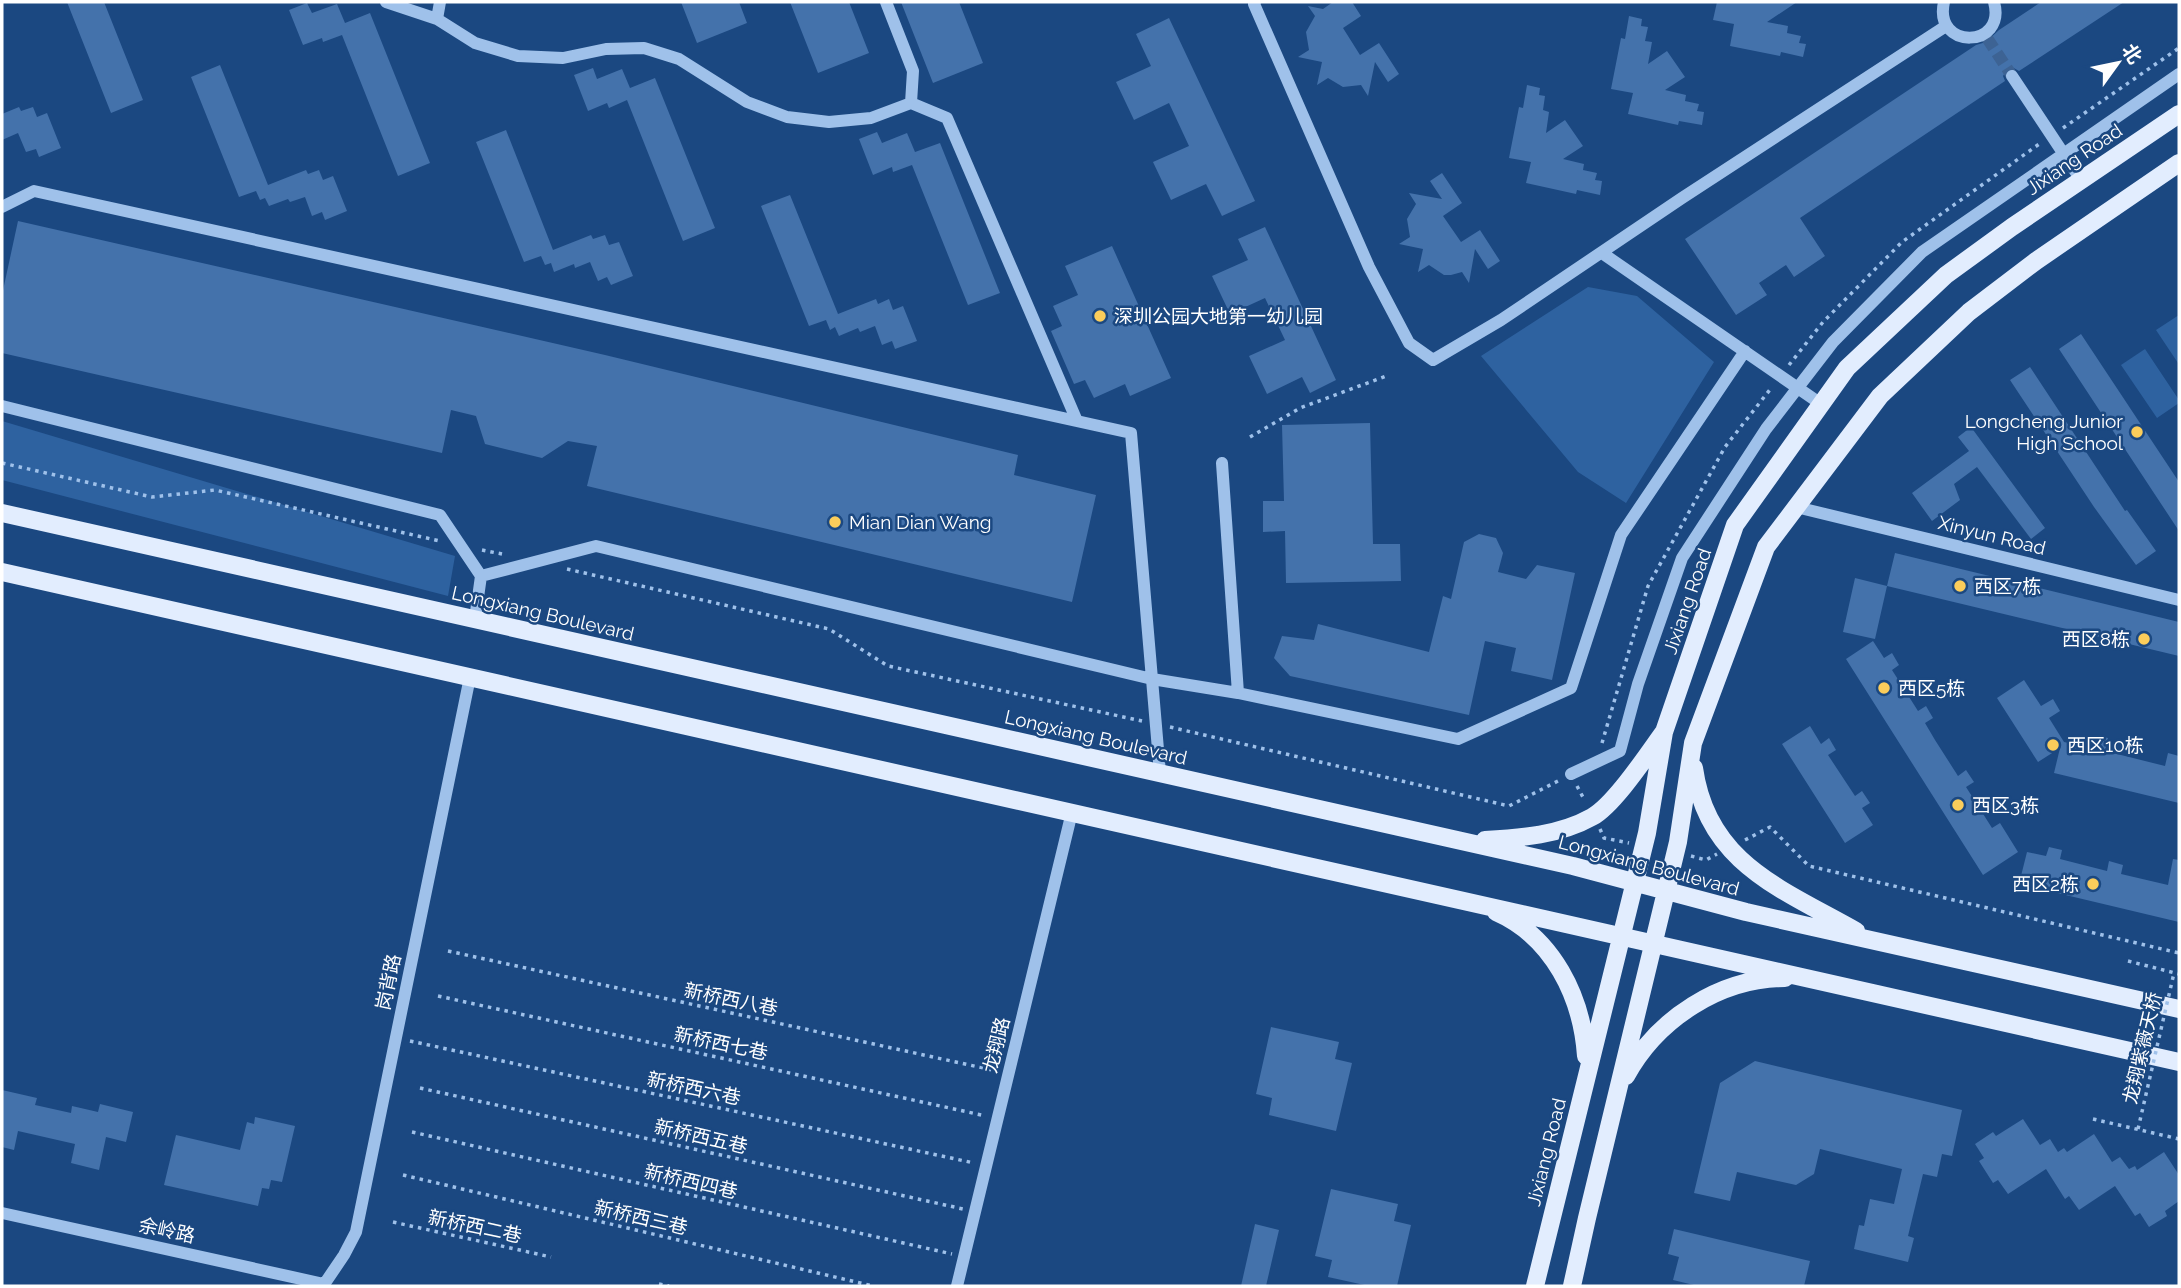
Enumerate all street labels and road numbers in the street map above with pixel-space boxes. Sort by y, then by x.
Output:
street label: Jixiang Road [2022,119,2126,199]
street label: Xinyun Road [1936,511,2048,559]
street label: Jixiang Road [1659,545,1715,657]
street label: Longxiang Boulevard [450,581,636,645]
street label: Longxiang Boulevard [1003,705,1189,769]
street label: Longxiang Boulevard [1556,830,1742,900]
street label: 岗背路 [371,952,405,1012]
street label: 新桥西八巷 [682,978,780,1020]
street label: 龙翔紫薇天桥 [2118,990,2166,1106]
street label: 龙翔路 [978,1015,1014,1075]
street label: 新桥西七巷 [672,1022,770,1064]
street label: 新桥西六巷 [645,1067,743,1109]
street label: Jixiang Road [1522,1096,1570,1208]
street label: 新桥西五巷 [652,1115,750,1157]
street label: 新桥西四巷 [642,1160,740,1202]
street label: 新桥西三巷 [592,1196,690,1238]
street label: 新桥西二巷 [426,1205,524,1247]
street label: 余岭路 [137,1213,197,1247]

